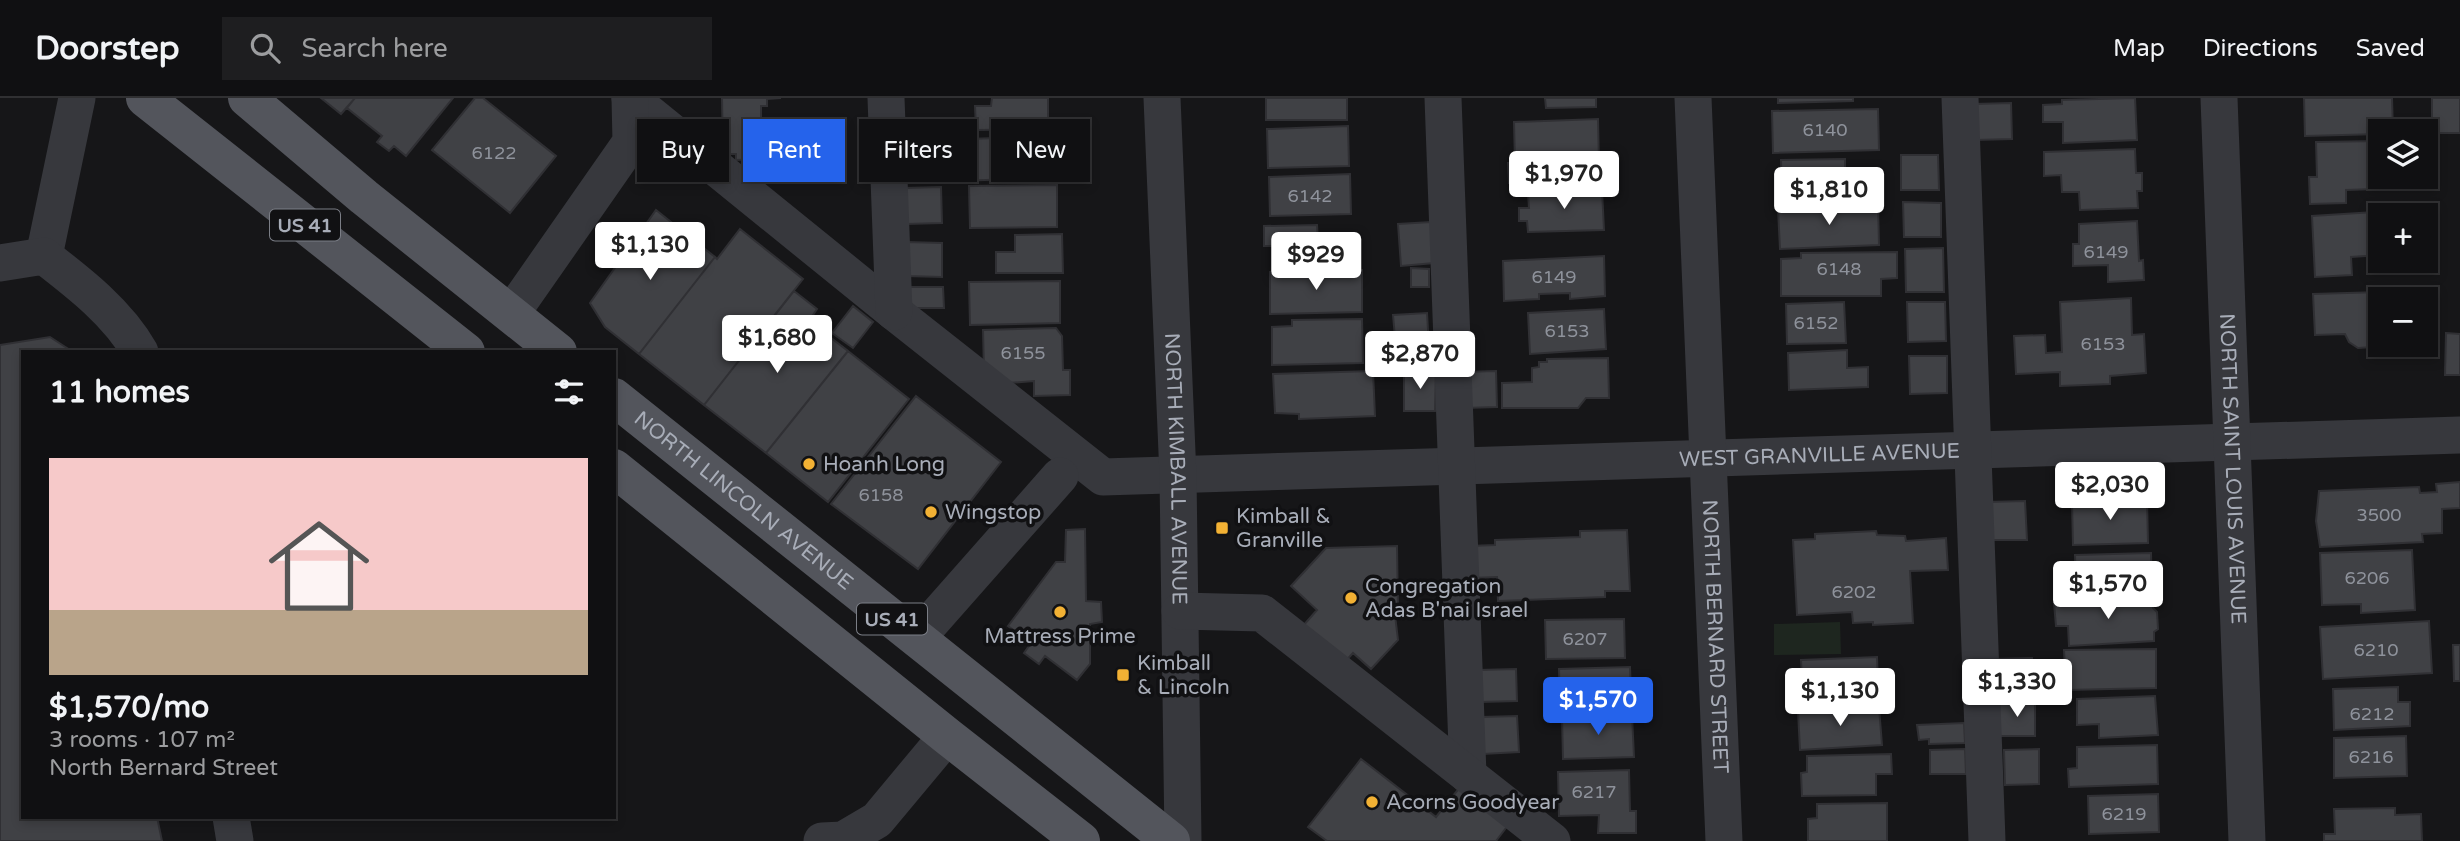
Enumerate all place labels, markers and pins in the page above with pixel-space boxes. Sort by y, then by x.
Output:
pin: $1,970 [1507,152,1621,211]
pin: $1,810 [1772,167,1886,227]
pin: $1,130 [593,222,707,282]
pin: $929 [1275,232,1357,292]
pin: $1,680 [720,316,834,375]
pin: $2,870 [1363,331,1477,391]
place label: Hoanh Long [823,452,945,477]
marker: Hoanh Long [801,456,817,472]
pin: $2,030 [2053,462,2167,522]
place label: Wingstop [945,500,1041,525]
marker: Wingstop [923,504,939,520]
place label: Kimball & Granville [1236,504,1331,553]
marker: Kimball & Granville [1214,520,1230,536]
pin: $1,570 [2051,561,2165,621]
place label: Congregation Adas B'nai Israel [1365,574,1528,623]
marker: Congregation Adas B'nai Israel [1343,590,1359,606]
marker: Mattress Prime [1052,604,1068,620]
place label: Mattress Prime [984,624,1136,649]
place label: Kimball & Lincoln [1137,651,1230,700]
pin: $1,330 [1960,660,2074,719]
marker: Kimball & Lincoln [1115,667,1131,683]
pin: $1,130 [1783,668,1897,728]
pin: $1,570 [1541,678,1655,737]
place label: Acorns Goodyear [1386,790,1559,815]
marker: Acorns Goodyear [1364,794,1380,810]

